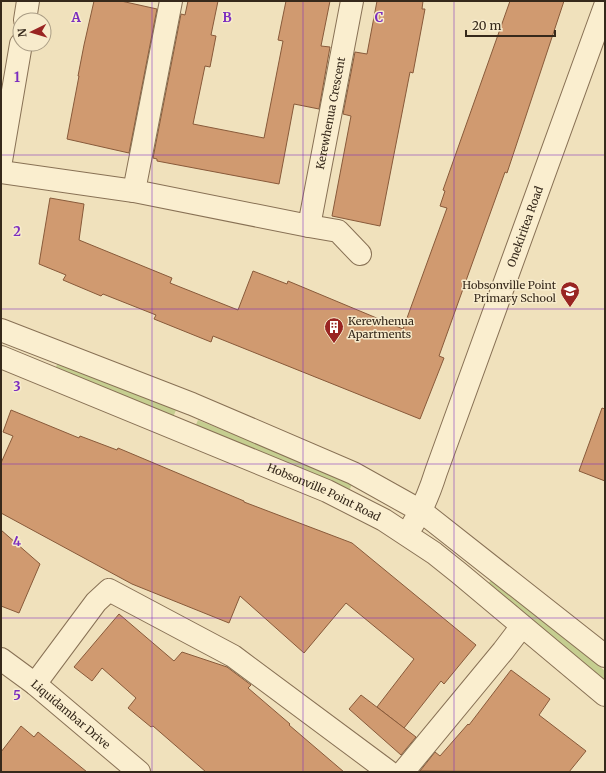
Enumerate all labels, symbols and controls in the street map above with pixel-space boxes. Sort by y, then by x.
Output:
text: A [70,9,81,26]
text: B [222,9,232,26]
text: C [375,9,384,26]
north arrow [12,12,52,52]
scale bar [466,12,555,38]
text: 20 m [472,18,501,33]
text: N [15,28,29,38]
street label: Kerewhenua Crescent [313,55,348,171]
text: 1 [14,69,20,86]
street label: Onekiritea Road [504,184,546,269]
text: 2 [13,223,21,240]
place label: Hobsonville Point Primary School [462,278,557,305]
school or university icon: Hobsonville Point Primary School [559,280,581,308]
place label: Kerewhenua Apartments [347,314,414,341]
building icon: Kerewhenua Apartments [323,316,345,344]
text: 3 [13,378,21,395]
street label: Hobsonville Point Road [265,460,383,524]
text: 4 [13,533,22,550]
street label: Liquidambar Drive [28,677,113,752]
text: 5 [13,687,21,704]

